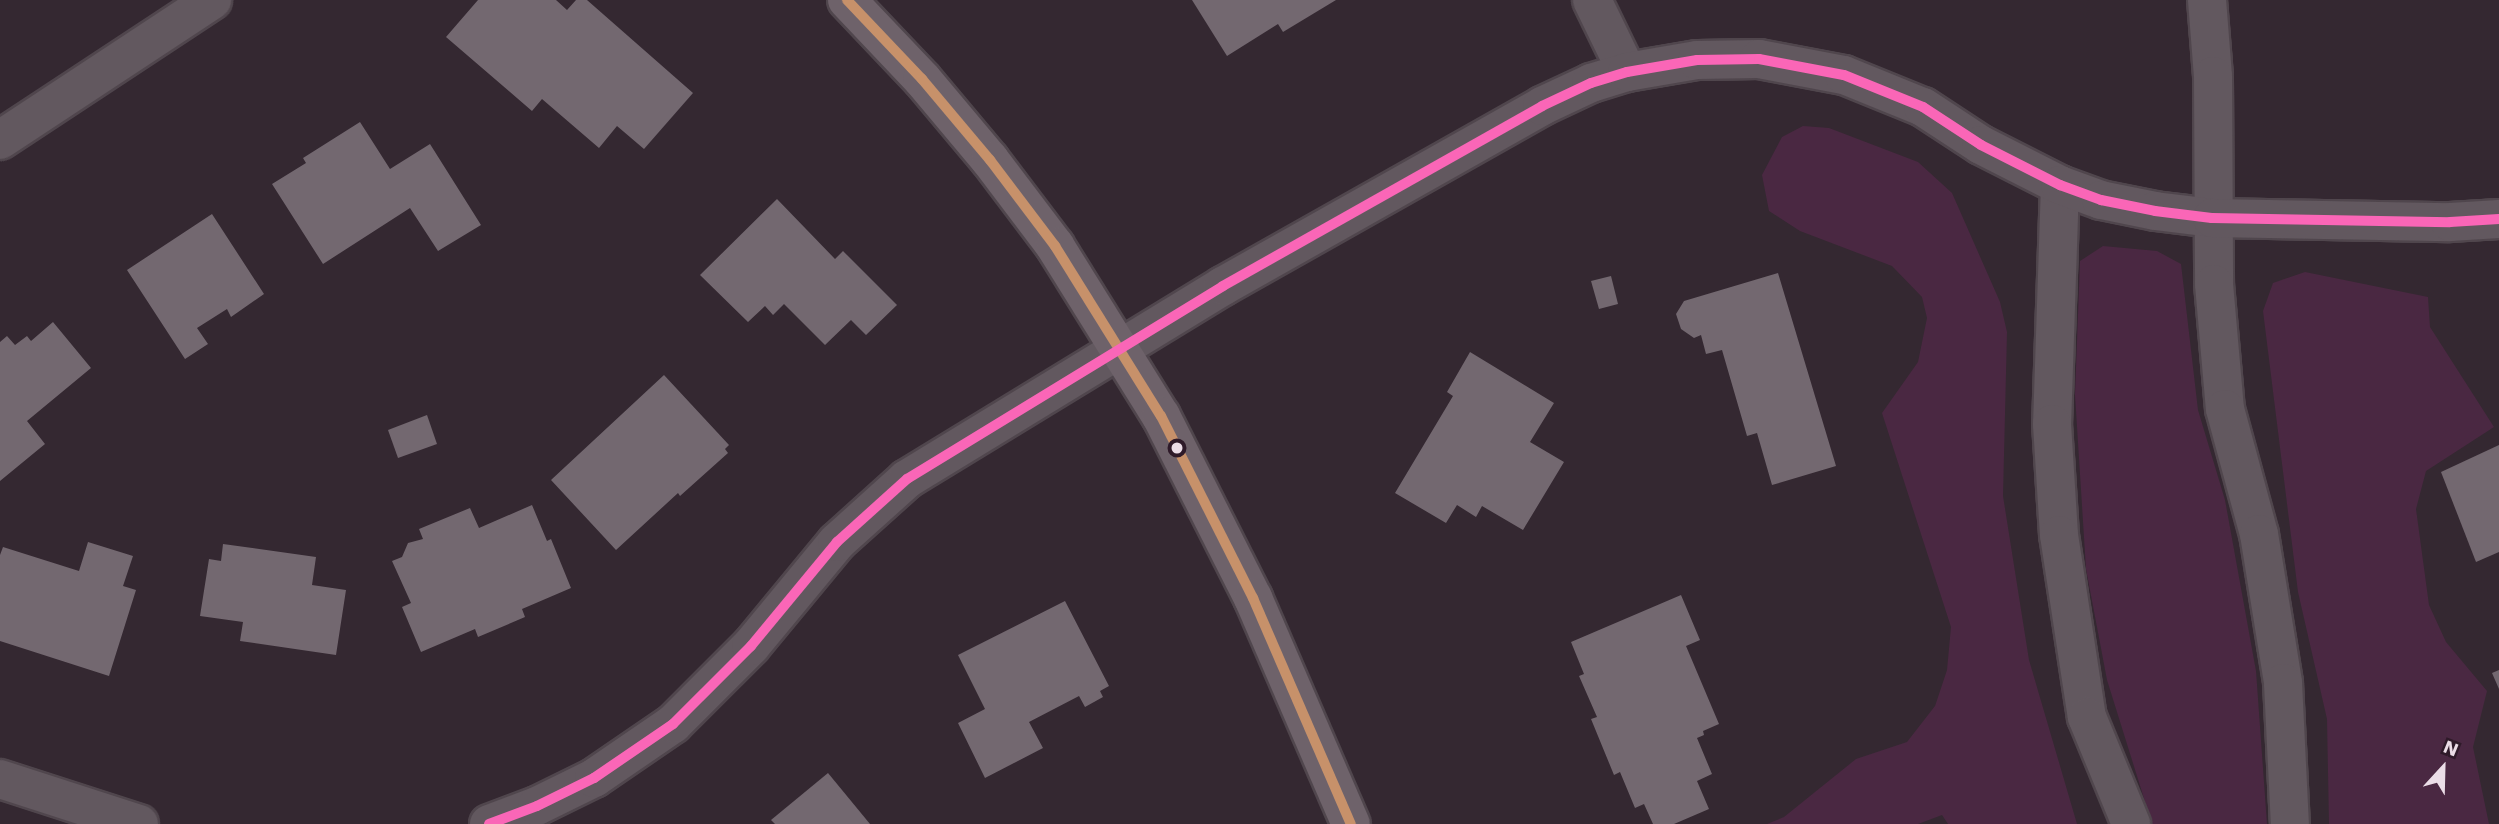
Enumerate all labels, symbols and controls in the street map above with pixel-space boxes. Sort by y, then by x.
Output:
unlabelled marker [1170,441,1184,455]
north arrow [2408,733,2478,803]
text: N [2440,735,2462,761]

